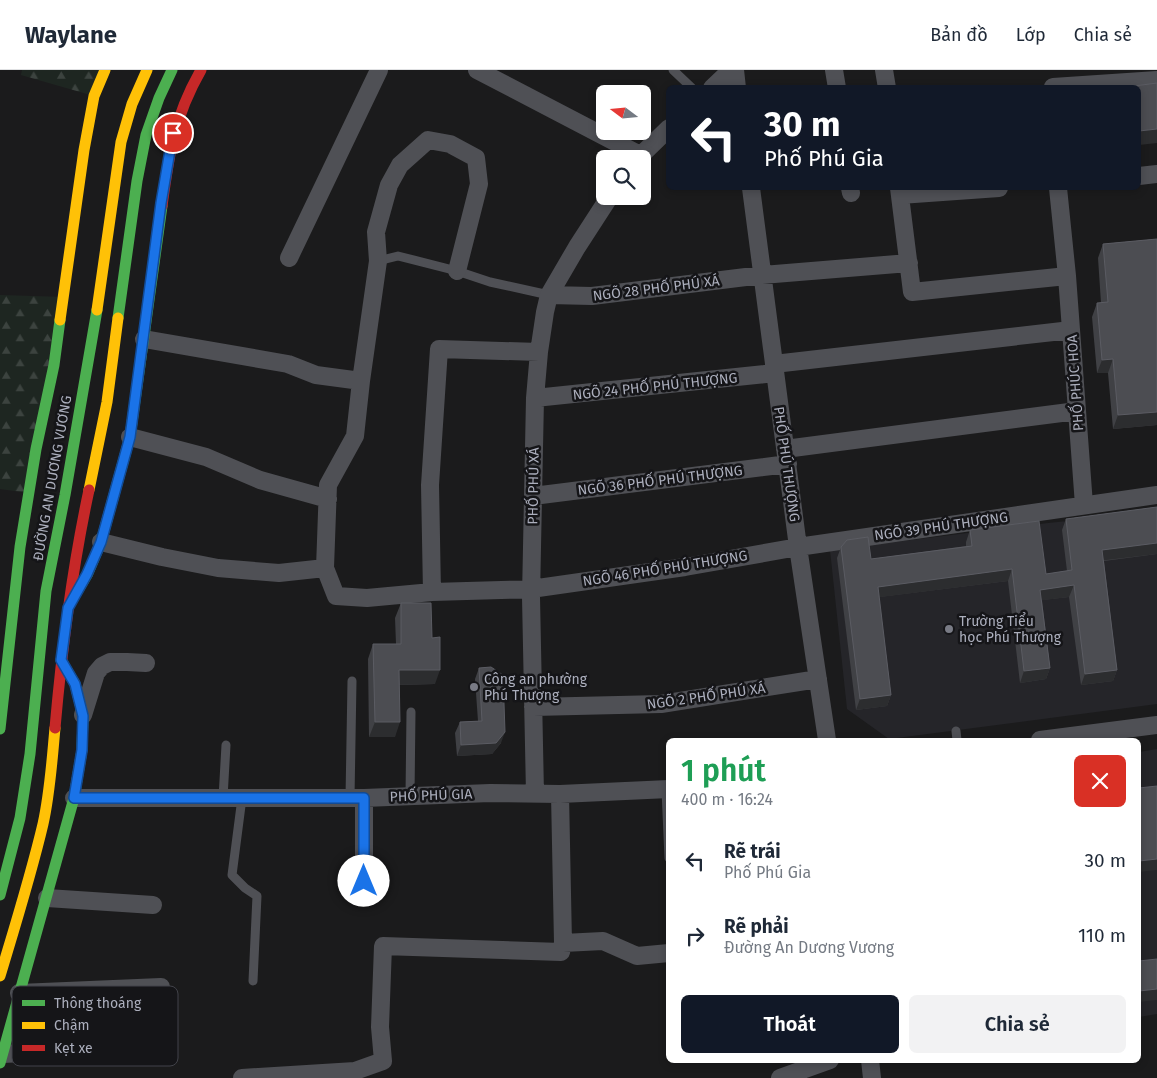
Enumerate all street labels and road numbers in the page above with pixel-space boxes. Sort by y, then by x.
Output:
street label: NGÕ 28 PHỐ PHÚ XÁ [591,269,720,305]
street label: PHỐ PHÚC HOA [1061,334,1087,432]
street label: NGÕ 24 PHỐ PHÚ THƯỢNG [572,366,738,404]
street label: ĐƯỜNG AN DƯƠNG VƯƠNG [29,394,75,562]
street label: PHỐ PHÚ THƯỢNG [770,405,806,523]
street label: PHỐ PHÚ XÁ [521,447,543,525]
street label: NGÕ 36 PHỐ PHÚ THƯỢNG [576,459,743,499]
street label: NGÕ 39 PHÚ THƯỢNG [873,508,1009,544]
street label: NGÕ 46 PHỐ PHÚ THƯỢNG [581,544,749,590]
street label: NGÕ 2 PHỐ PHÚ XÁ [645,677,767,713]
street label: PHỐ PHÚ GIA [389,783,473,805]

